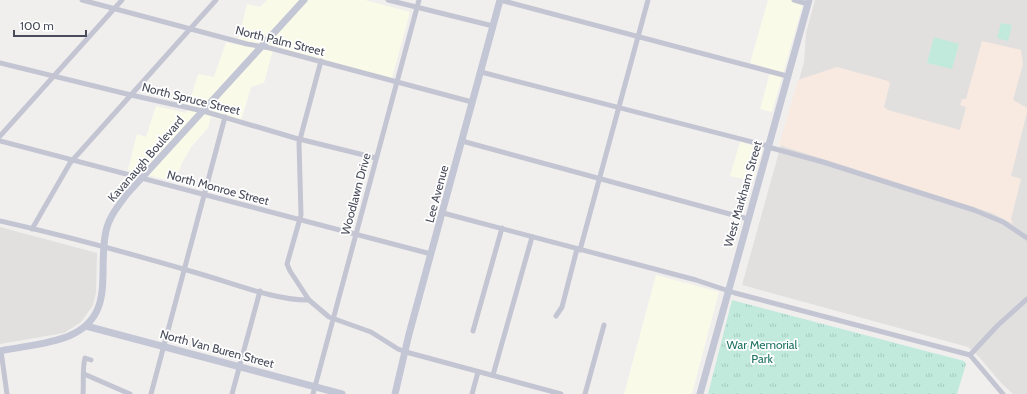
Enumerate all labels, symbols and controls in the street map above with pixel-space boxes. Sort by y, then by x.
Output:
scale bar [14,12,86,38]
text: 100 m [20,18,54,33]
street label: North Palm Street [234,22,326,59]
street label: North Spruce Street [140,79,242,118]
street label: Kavanaugh Boulevard [104,113,187,205]
street label: West Markham Street [720,139,765,249]
street label: Woodlawn Drive [337,151,374,236]
street label: Lee Avenue [422,163,451,224]
street label: North Monroe Street [166,167,271,208]
street label: North Van Buren Street [159,326,276,371]
park label: War Memorial Park [727,337,798,366]

